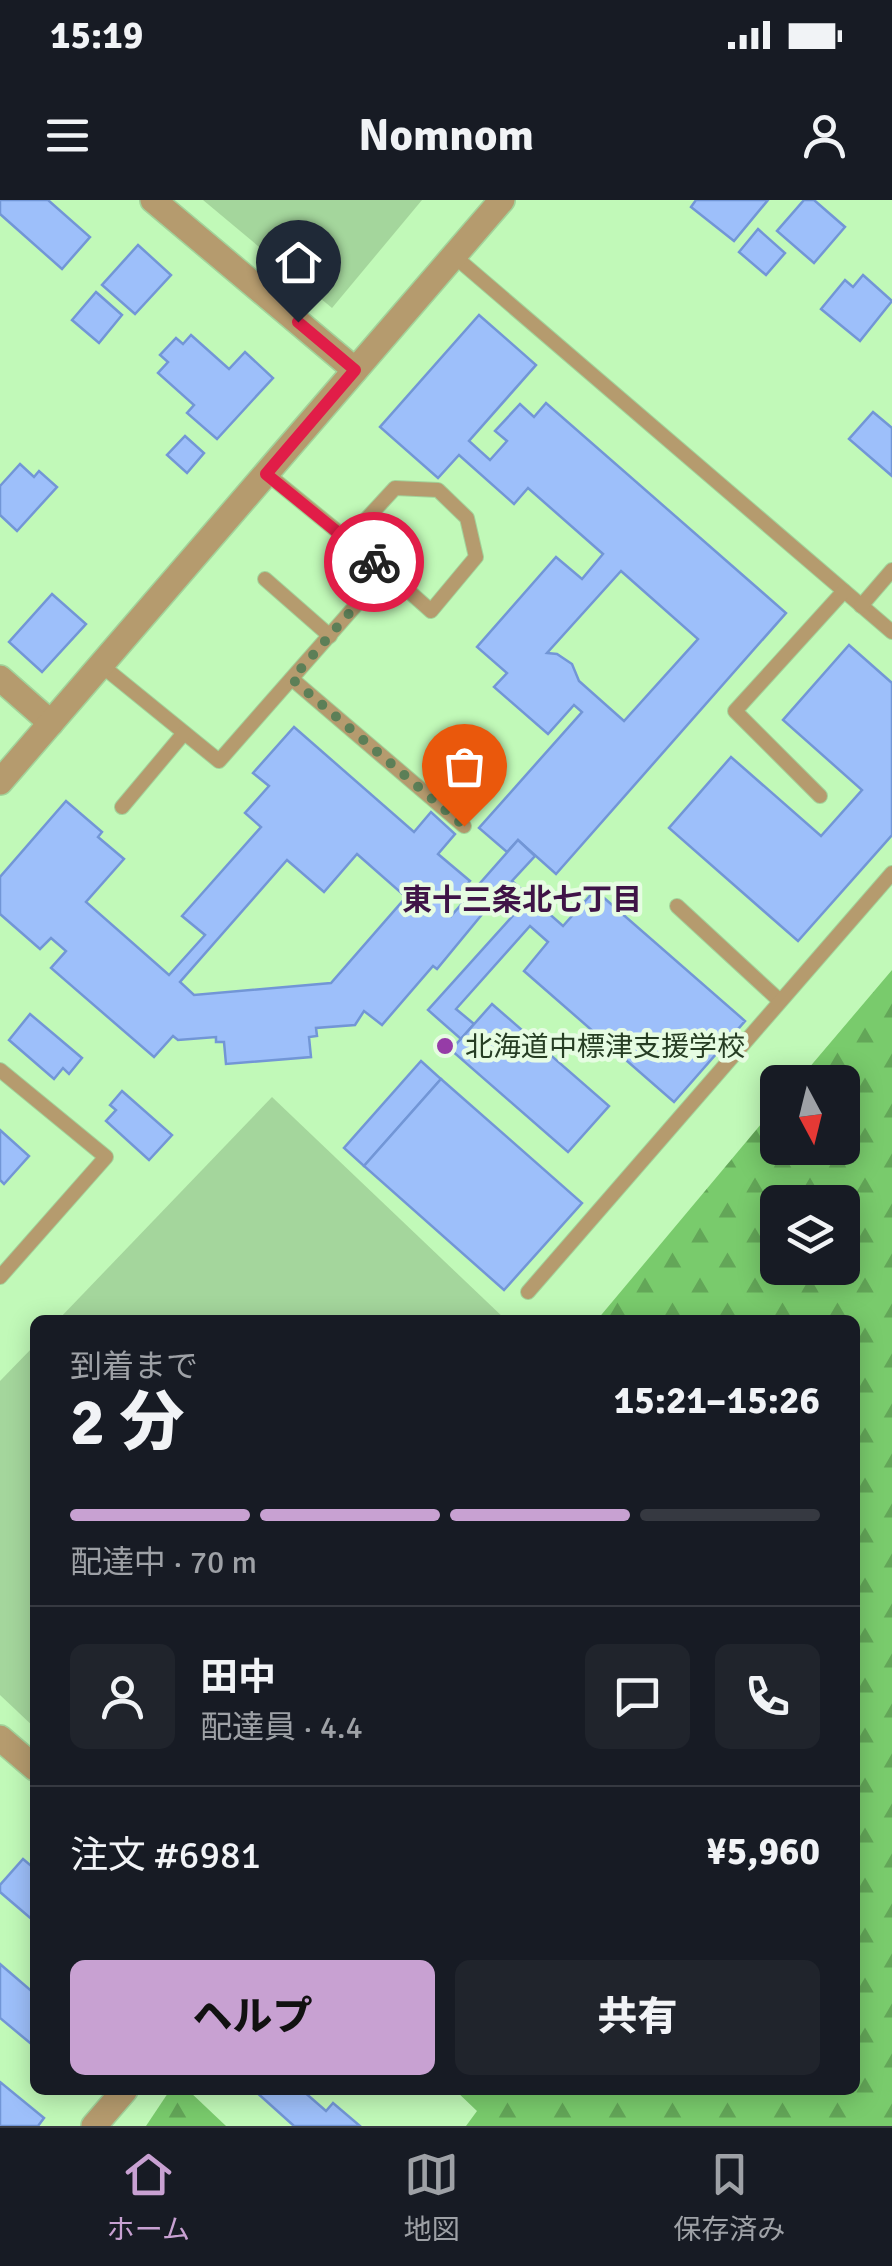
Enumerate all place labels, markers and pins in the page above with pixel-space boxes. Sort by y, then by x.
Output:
pin [256,220,341,323]
pin [422,724,507,827]
place label: 北海道中標津支援学校 [465,1030,745,1064]
marker: 北海道中標津支援学校 [434,1035,456,1057]

